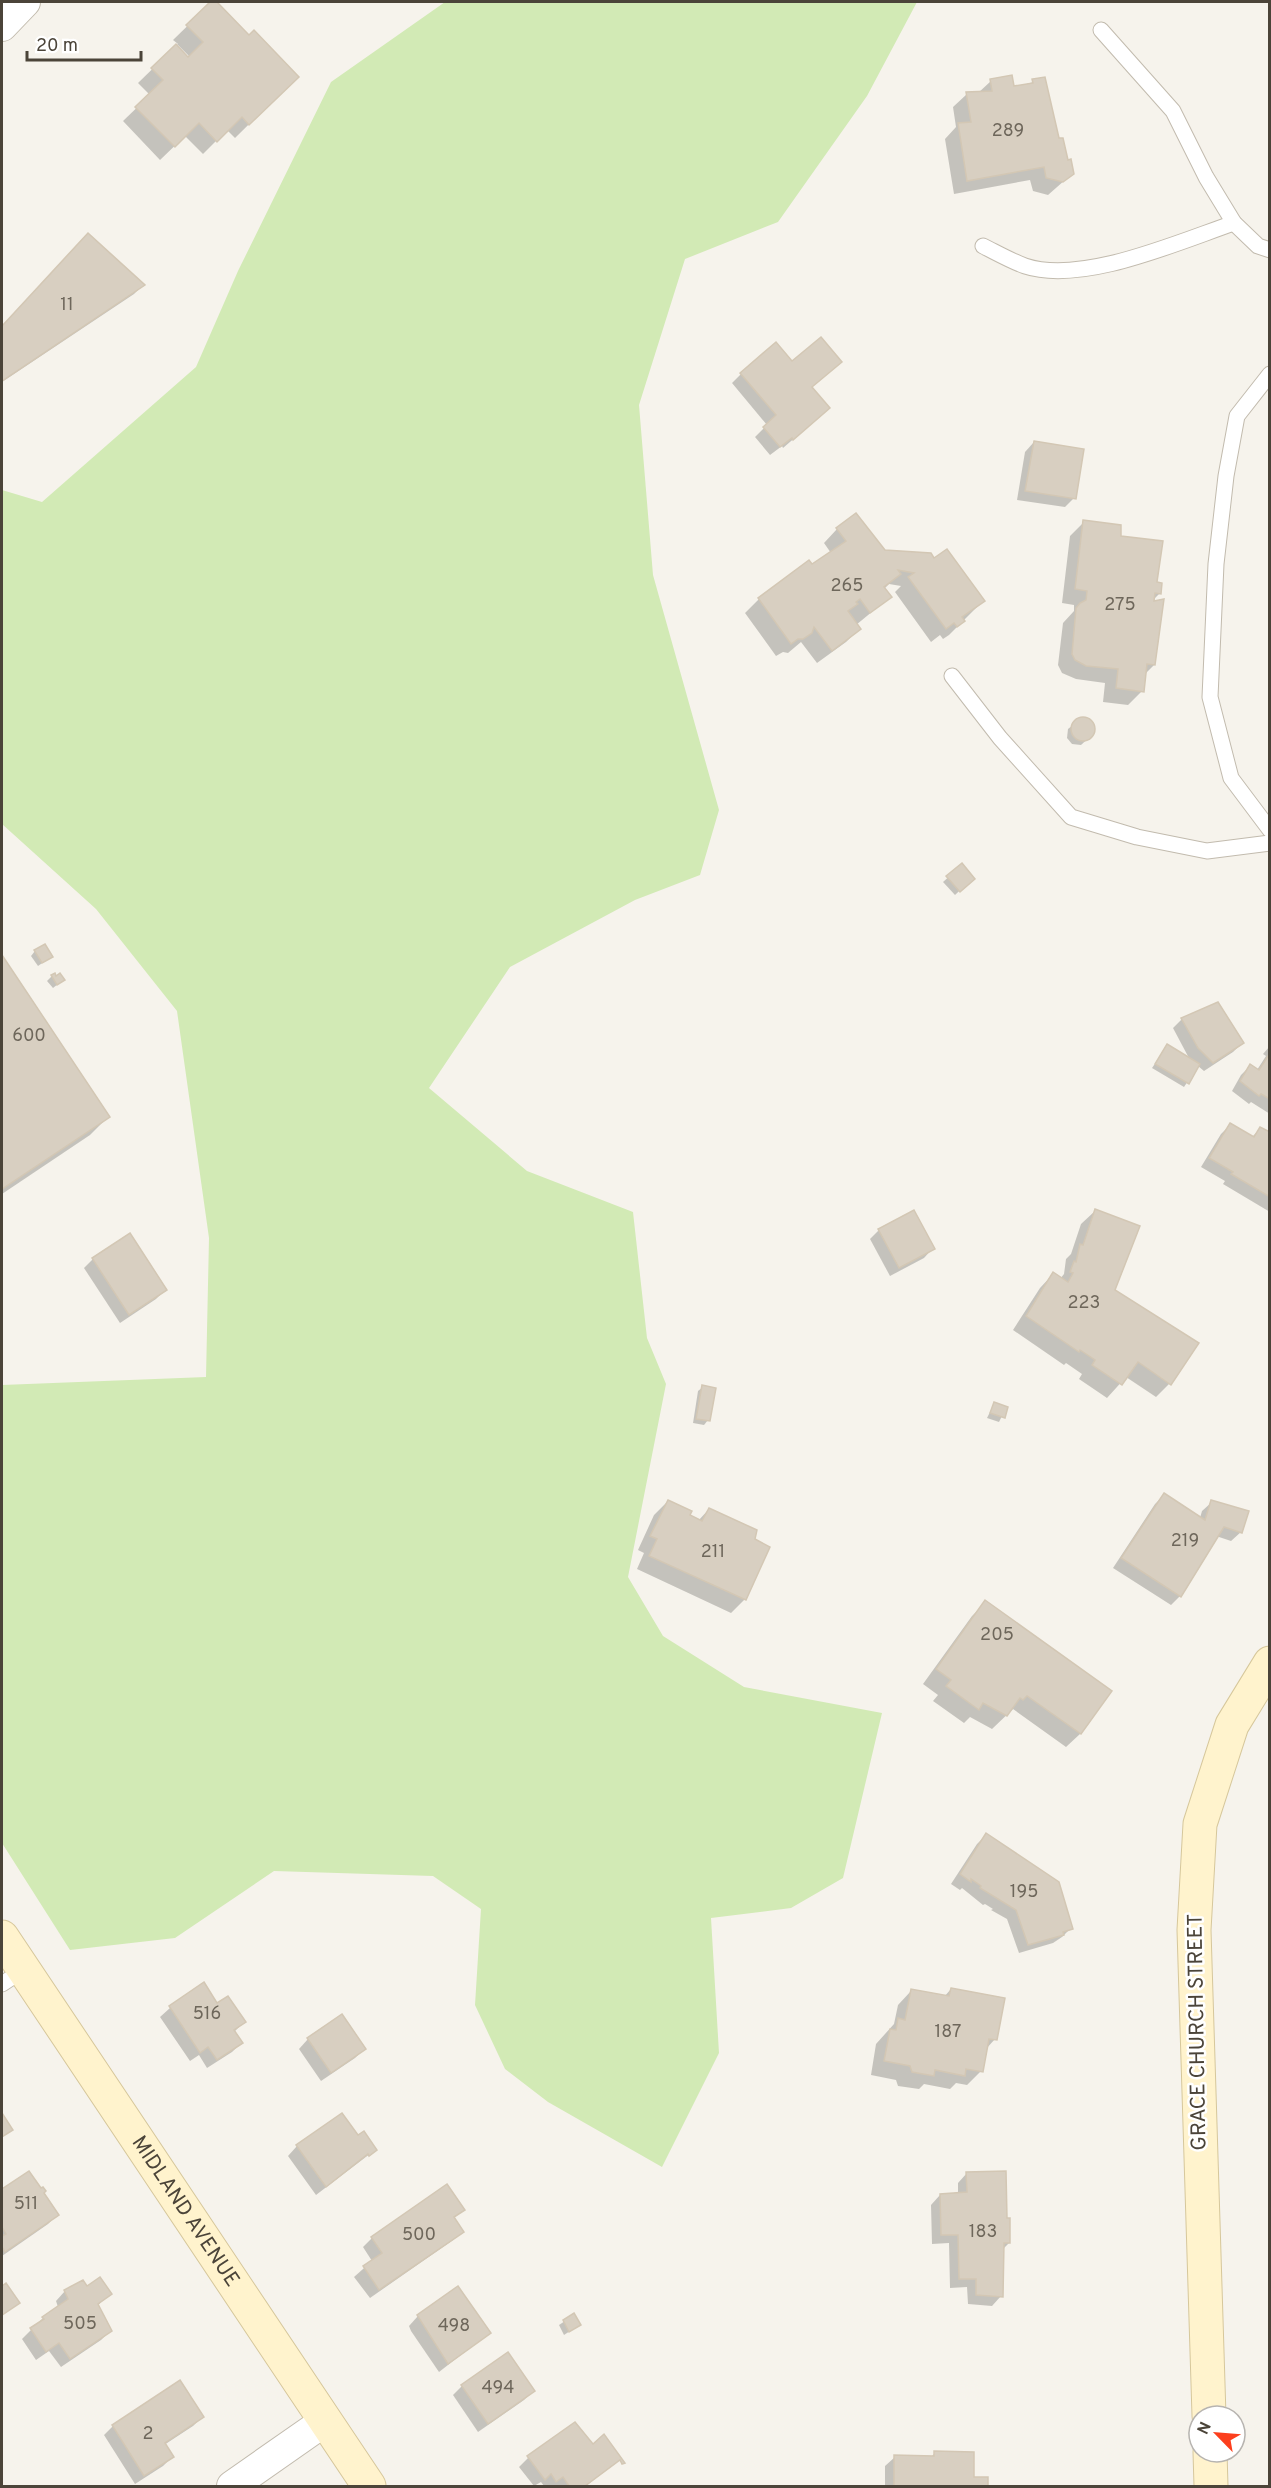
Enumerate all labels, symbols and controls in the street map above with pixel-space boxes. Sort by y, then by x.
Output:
scale bar [27,24,141,62]
text: 20 m [36,35,78,58]
house number: 289 [992,120,1024,143]
house number: 11 [60,294,74,317]
house number: 265 [831,575,863,598]
house number: 275 [1104,594,1136,617]
house number: 600 [12,1025,46,1048]
house number: 223 [1068,1292,1100,1315]
house number: 219 [1171,1530,1199,1553]
house number: 211 [701,1541,725,1564]
house number: 205 [980,1624,1014,1647]
house number: 195 [1010,1881,1038,1904]
street label: GRACE CHURCH STREET [1182,1913,1214,2151]
house number: 516 [193,2003,221,2026]
house number: 187 [935,2021,961,2044]
street label: MIDLAND AVENUE [125,2131,246,2292]
house number: 511 [14,2193,38,2216]
house number: 183 [969,2221,997,2244]
house number: 500 [402,2224,436,2247]
house number: 505 [63,2313,97,2336]
house number: 498 [438,2315,470,2338]
house number: 494 [482,2377,514,2400]
north arrow [1187,2404,1247,2464]
text: N [1194,2419,1217,2438]
house number: 2 [142,2423,154,2446]

